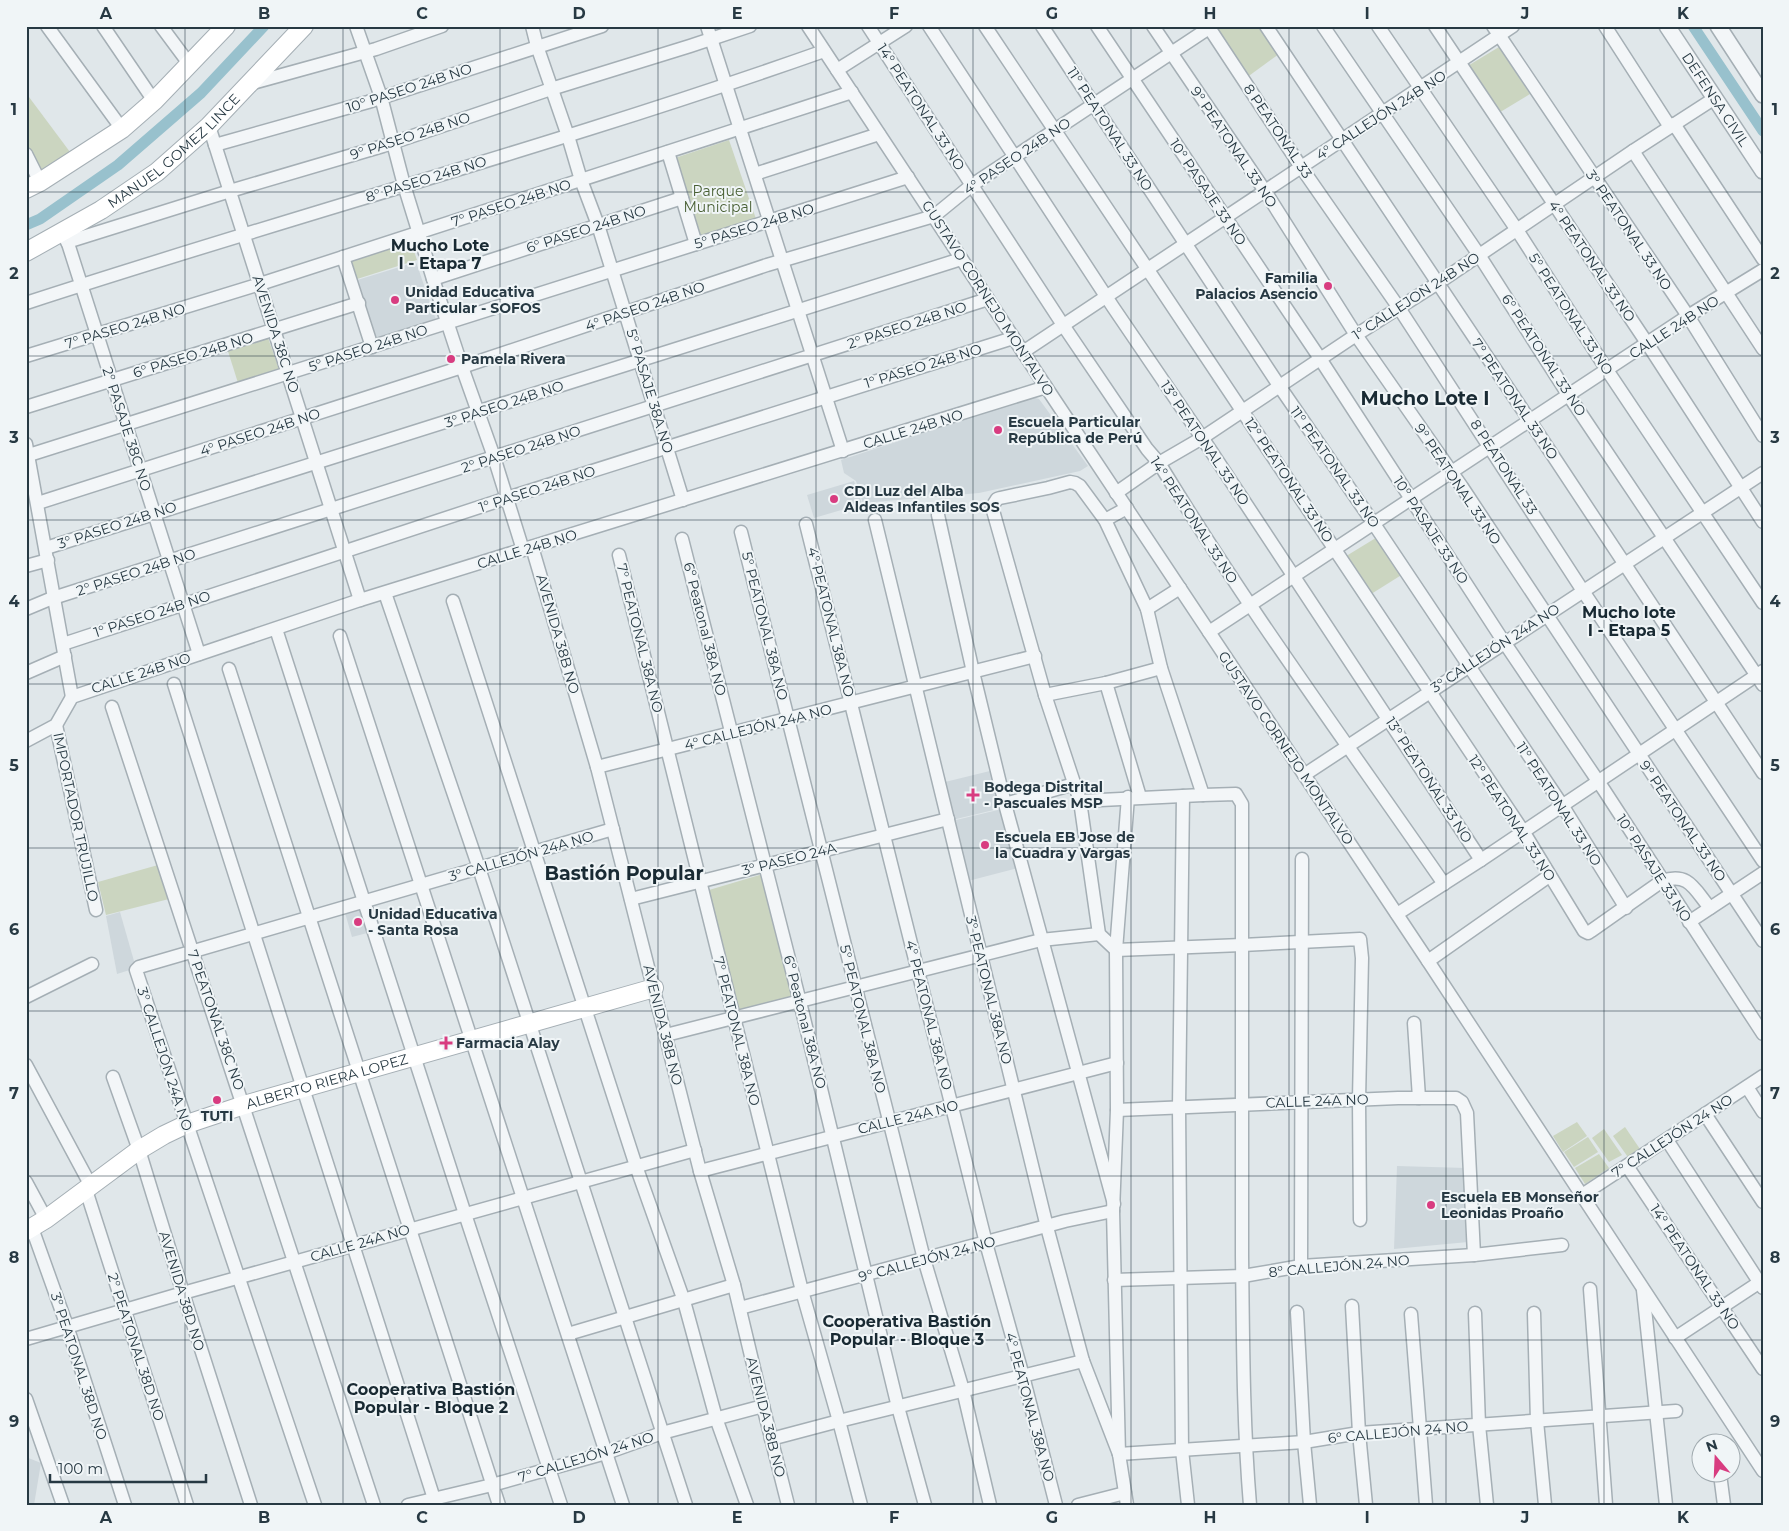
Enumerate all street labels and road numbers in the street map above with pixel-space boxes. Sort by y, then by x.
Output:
street label: 14° PEATONAL 33 NO [873,40,969,174]
street label: DEFENSA CIVIL [1678,49,1754,150]
street label: 10° PASEO 24B NO [344,59,474,117]
street label: 11° PEATONAL 33 NO [1063,64,1157,194]
street label: 4° CALLEJÓN 24B NO [1312,66,1450,164]
street label: 8 PEATONAL 33 [1240,80,1316,182]
street label: 9° PEATONAL 33 NO [1187,83,1281,211]
street label: MANUEL GOMEZ LINCE [104,90,244,212]
street label: 9° PASEO 24B NO [348,108,473,164]
street label: 4° PASEO 24B NO [960,113,1074,199]
street label: 10° PASAJE 33 NO [1166,135,1250,249]
street label: 8° PASEO 24B NO [363,152,489,206]
street label: 3° PEATONAL 33 NO [1582,166,1676,294]
street label: 7° PASEO 24B NO [449,175,573,231]
street label: GUSTAVO CORNEJO MONTALVO [918,197,1058,399]
street label: 4° PEATONAL 33 NO [1545,197,1639,325]
street label: 5° PASEO 24B NO [692,199,816,253]
street label: 6° PASEO 24B NO [524,201,648,257]
street label: 1° CALLEJON 24B NO [1349,248,1483,344]
street label: 5° PEATONAL 33 NO [1525,250,1617,378]
street label: AVENIDA 38C NO [248,273,304,395]
street label: 4° PASEO 24B NO [583,277,707,335]
street label: 6° PEATONAL 33 NO [1498,291,1590,420]
street label: CALLE 24B NO [1626,291,1723,363]
street label: 2° PASEO 24B NO [845,297,969,353]
street label: 7° PASEO 24B NO [63,299,188,353]
street label: 5° PASEO 24B NO [306,320,430,376]
street label: 5° PASAJE 38A NO [623,327,678,456]
street label: 6° PASEO 24B NO [131,328,256,382]
street label: 7° PEATONAL 33 NO [1468,335,1562,463]
street label: 1° PASEO 24B NO [862,340,984,392]
street label: 2° PASAJE 38C NO [98,365,156,494]
street label: 3° PASEO 24B NO [442,376,566,432]
street label: 13° PEATONAL 33 NO [1157,377,1254,509]
street label: 11° PEATONAL 33 NO [1286,403,1384,531]
street label: 4° PASEO 24B NO [198,404,323,460]
street label: CALLE 24B NO [861,405,965,453]
street label: 12° PEATONAL 33 NO [1240,414,1338,546]
street label: 8 PEATONAL 33 [1466,416,1542,518]
street label: 9° PEATONAL 33 NO [1411,420,1505,548]
street label: 2° PASEO 24B NO [459,421,583,477]
street label: 14° PEATONAL 33 NO [1146,453,1242,587]
street label: 1° PASEO 24B NO [476,462,598,516]
street label: 10° PASAJE 33 NO [1389,473,1473,587]
street label: 3° PASEO 24B NO [55,497,179,553]
street label: CALLE 24B NO [475,525,579,573]
street label: 2° PASEO 24B NO [74,544,198,600]
street label: 4° PEATONAL 38A NO [804,545,858,699]
street label: 5° PEATONAL 38A NO [738,550,792,702]
street label: 6º Peatonal 38A NO [680,560,730,698]
street label: 7° PEATONAL 38A NO [613,561,667,715]
street label: AVENIDA 38B NO [532,572,584,696]
street label: 1° PASEO 24B NO [91,587,213,641]
street label: 3° CALLEJÓN 24A NO [1427,599,1563,696]
street label: CALLE 24B NO [89,648,193,698]
street label: GUSTAVO CORNEJO MONTALVO [1214,648,1358,848]
street label: 4° CALLEJÓN 24A NO [682,700,834,754]
street label: 13° PEATONAL 33 NO [1382,714,1477,847]
street label: IMPORTADOR TRUJILLO [49,731,103,904]
street label: 11° PEATONAL 33 NO [1512,739,1606,869]
street label: 12° PEATONAL 33 NO [1464,752,1560,885]
street label: 9° PEATONAL 33 NO [1636,757,1730,885]
street label: 10° PASAJE 33 NO [1612,811,1696,925]
street label: 3° CALLEJÓN 24A NO [446,827,596,885]
street label: 3° PASEO 24A [740,838,839,879]
street label: 3° PEATONAL 38A NO [962,914,1016,1066]
street label: 4° PEATONAL 38A NO [902,938,956,1092]
street label: 5° PEATONAL 38A NO [836,943,890,1095]
street label: 7 PEATONAL 38C NO [184,947,249,1093]
street label: 6º Peatonal 38A NO [780,953,830,1091]
street label: 7° PEATONAL 38A NO [710,954,764,1108]
street label: AVENIDA 38B NO [639,963,687,1087]
street label: 3° CALLEJÓN 24A NO [133,985,197,1134]
street label: ALBERTO RIERA LOPEZ [244,1050,410,1113]
street label: CALLE 24A NO [1265,1090,1369,1112]
street label: 7° CALLEJÓN 24 NO [1608,1090,1736,1182]
street label: CALLE 24A NO [856,1096,960,1138]
street label: 14° PEATONAL 33 NO [1646,1201,1744,1333]
street label: CALLE 24A NO [308,1220,412,1266]
street label: AVENIDA 38D NO [155,1229,209,1353]
street label: 9° CALLEJÓN 24 NO [856,1232,998,1286]
street label: 8° CALLEJÓN 24 NO [1268,1251,1411,1281]
street label: 2° PEATONAL 38D NO [104,1271,169,1423]
street label: 3° PEATONAL 38D NO [47,1290,111,1442]
street label: 4° PEATONAL 38A NO [1001,1330,1059,1484]
street label: AVENIDA 38B NO [742,1355,790,1479]
street label: 6° CALLEJÓN 24 NO [1327,1417,1469,1447]
street label: 7° CALLEJÓN 24 NO [516,1428,656,1486]

